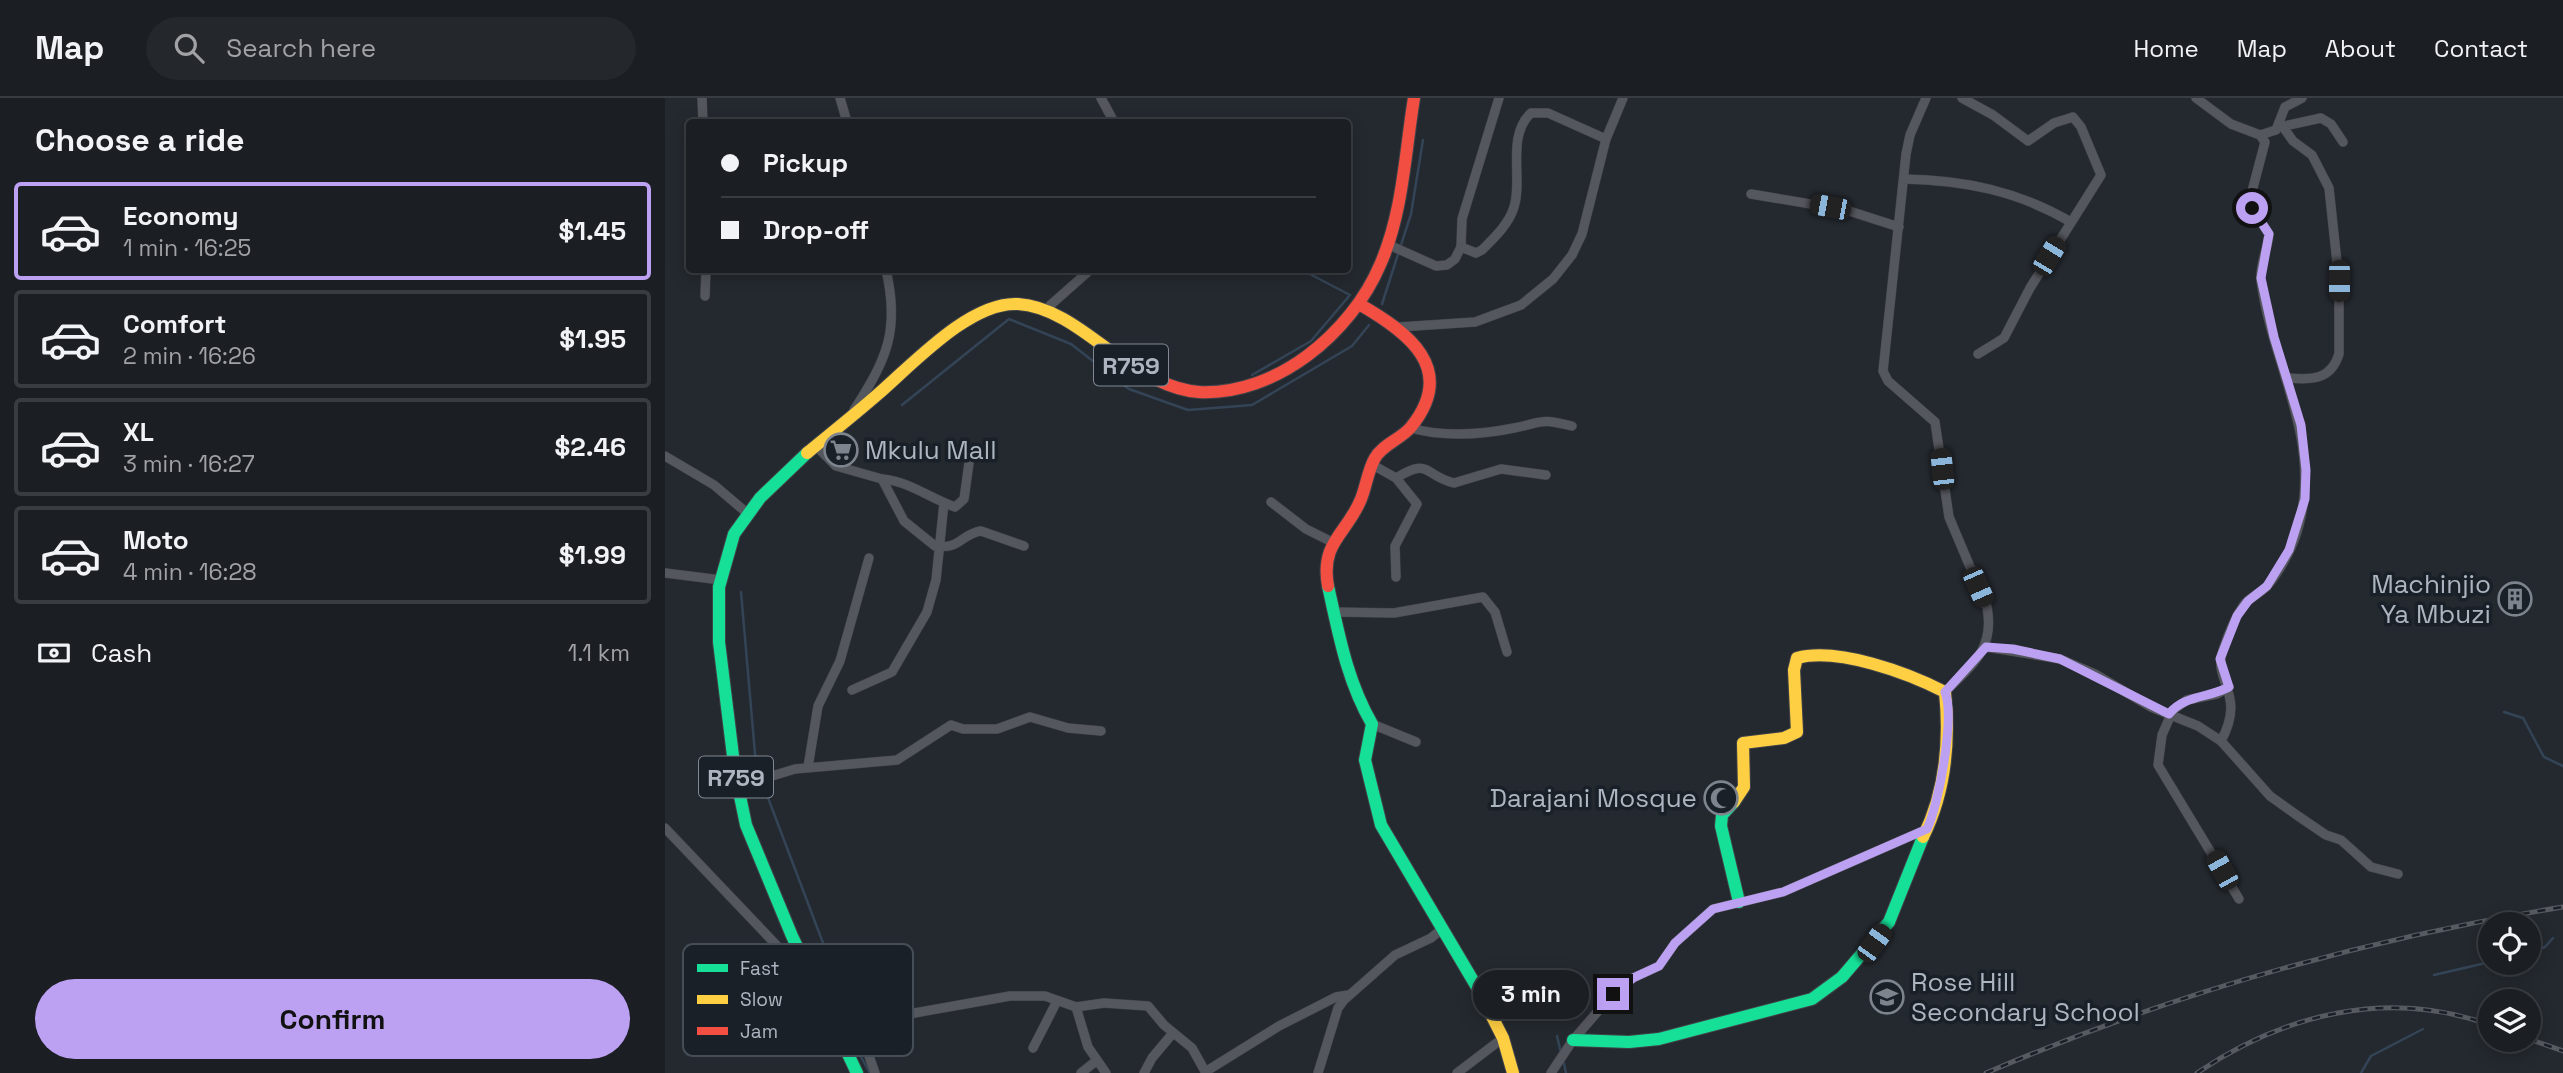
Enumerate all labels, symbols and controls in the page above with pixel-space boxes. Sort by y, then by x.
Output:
search box [146,17,636,80]
text: Map [35,27,104,69]
icon: search [170,29,208,67]
text: Search here [226,31,376,65]
text: Home [2133,33,2199,64]
text: Map [2237,33,2287,64]
text: About [2325,33,2396,64]
text: Contact [2434,33,2528,64]
text: Choose a ride [35,120,245,160]
text: Pickup [763,146,848,180]
route start [2236,192,2268,224]
car [1808,193,1853,221]
text: Economy [123,199,239,233]
icon: car [39,200,102,263]
text: Drop-off [763,213,869,247]
text: $1.45 [559,214,626,248]
text: 1 min · 16:25 [123,233,251,263]
car [2030,233,2069,279]
car [2329,260,2350,302]
text: Comfort [123,307,226,341]
icon: car [39,308,102,371]
text: $1.95 [559,322,626,356]
text: 2 min · 16:26 [123,341,256,371]
road number: R759 [1094,344,1168,386]
text: XL [123,415,154,449]
icon: car [39,416,102,479]
text: $2.46 [554,430,626,464]
supermarket icon: Mkulu Mall [822,431,860,469]
place label: Mkulu Mall [865,433,997,467]
car [1930,447,1955,491]
text: 3 min · 16:27 [123,449,255,479]
text: Moto [123,523,189,557]
icon: car [39,524,102,587]
text: $1.99 [559,538,626,572]
text: 4 min · 16:28 [123,557,257,587]
car [1960,564,1997,610]
place label: Machinjio Ya Mbuzi [2371,567,2491,631]
building icon: Machinjio Ya Mbuzi [2496,580,2534,618]
icon: cash [35,634,73,672]
text: Cash [91,636,152,670]
text: 1.1 km [568,638,630,668]
road number: R759 [699,756,773,798]
mosque icon: Darajani Mosque [1702,779,1740,817]
place label: Darajani Mosque [1490,781,1697,815]
car [2203,847,2242,893]
map controls [2478,912,2541,1052]
button: locate [2478,912,2541,975]
car [1854,920,1895,966]
legend [683,944,913,1056]
text: Fast [740,956,780,981]
place label: Rose Hill Secondary School [1911,965,2140,1029]
callout: 3 min [1473,970,1588,1018]
route end [1597,978,1629,1010]
school or university icon: Rose Hill Secondary School [1868,978,1906,1016]
button: Confirm [35,979,630,1059]
text: 3 min [1501,979,1561,1009]
text: Slow [740,987,783,1012]
button: layers [2478,989,2541,1052]
text: Jam [740,1019,778,1044]

